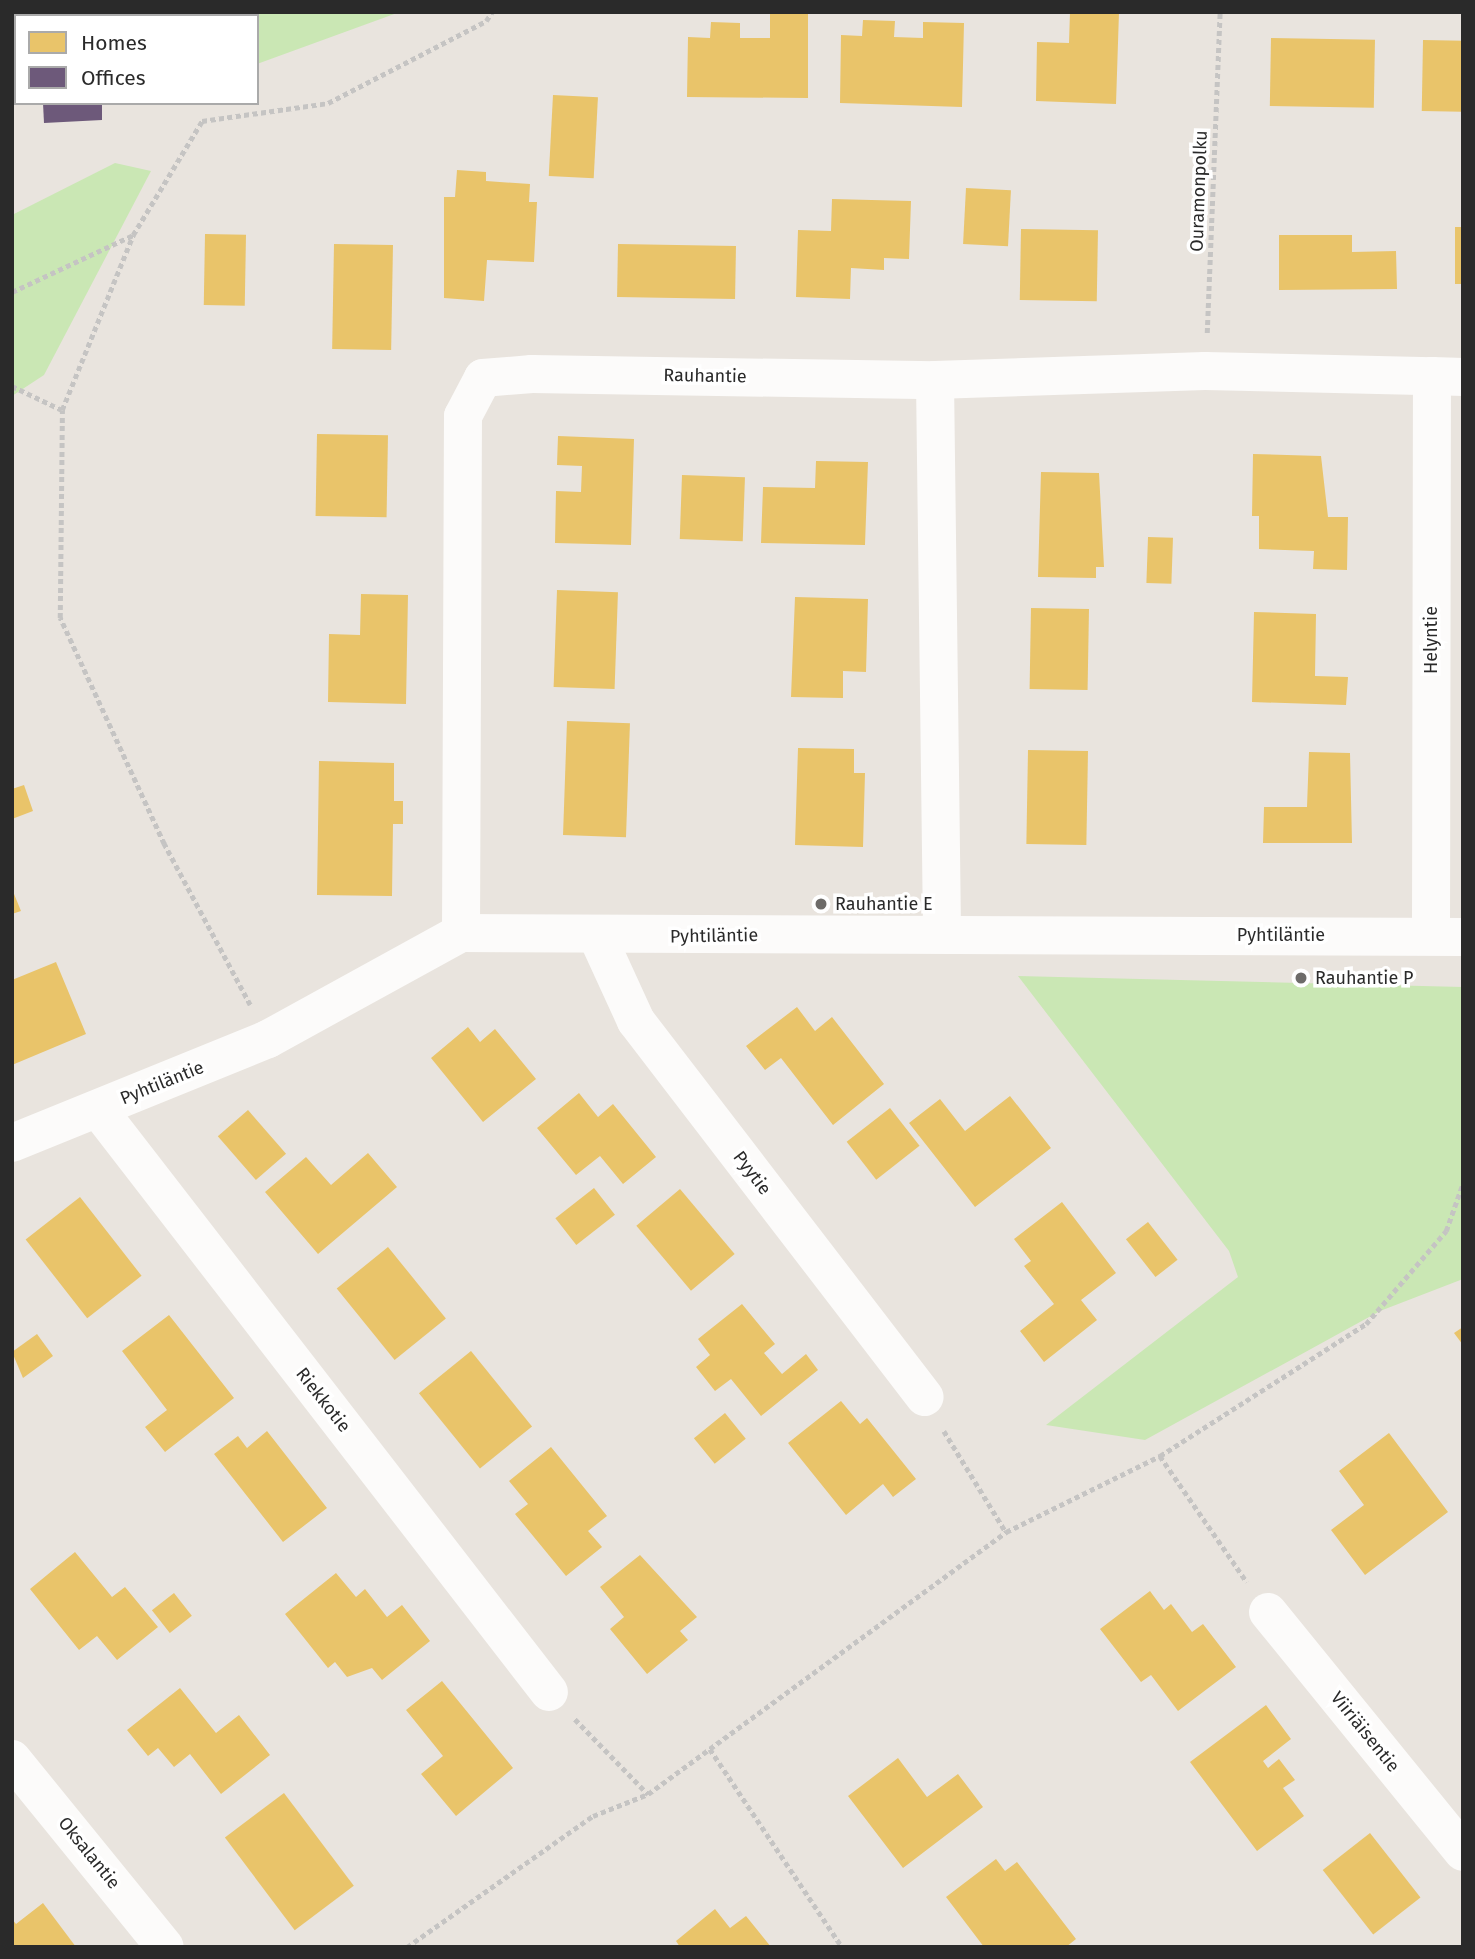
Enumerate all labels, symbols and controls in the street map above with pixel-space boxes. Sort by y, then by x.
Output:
legend [14,14,259,105]
text: Homes [81,30,147,56]
text: Offices [81,65,146,91]
street label: Ouramonpolku [1186,130,1212,252]
street label: Rauhantie [663,364,747,388]
street label: Helyntie [1420,606,1442,674]
place label: Rauhantie E [835,893,933,915]
marker: Rauhantie E [813,896,829,912]
street label: Pyhtiläntie [670,924,758,948]
street label: Pyhtiläntie [1237,924,1325,946]
place label: Rauhantie P [1315,967,1413,989]
marker: Rauhantie P [1293,970,1309,986]
street label: Pyhtiläntie [117,1056,207,1110]
street label: Pyytie [728,1147,776,1199]
street label: Riekkotie [291,1363,355,1437]
street label: Viiriäisentie [1326,1687,1404,1777]
street label: Oksalantie [53,1813,125,1893]

